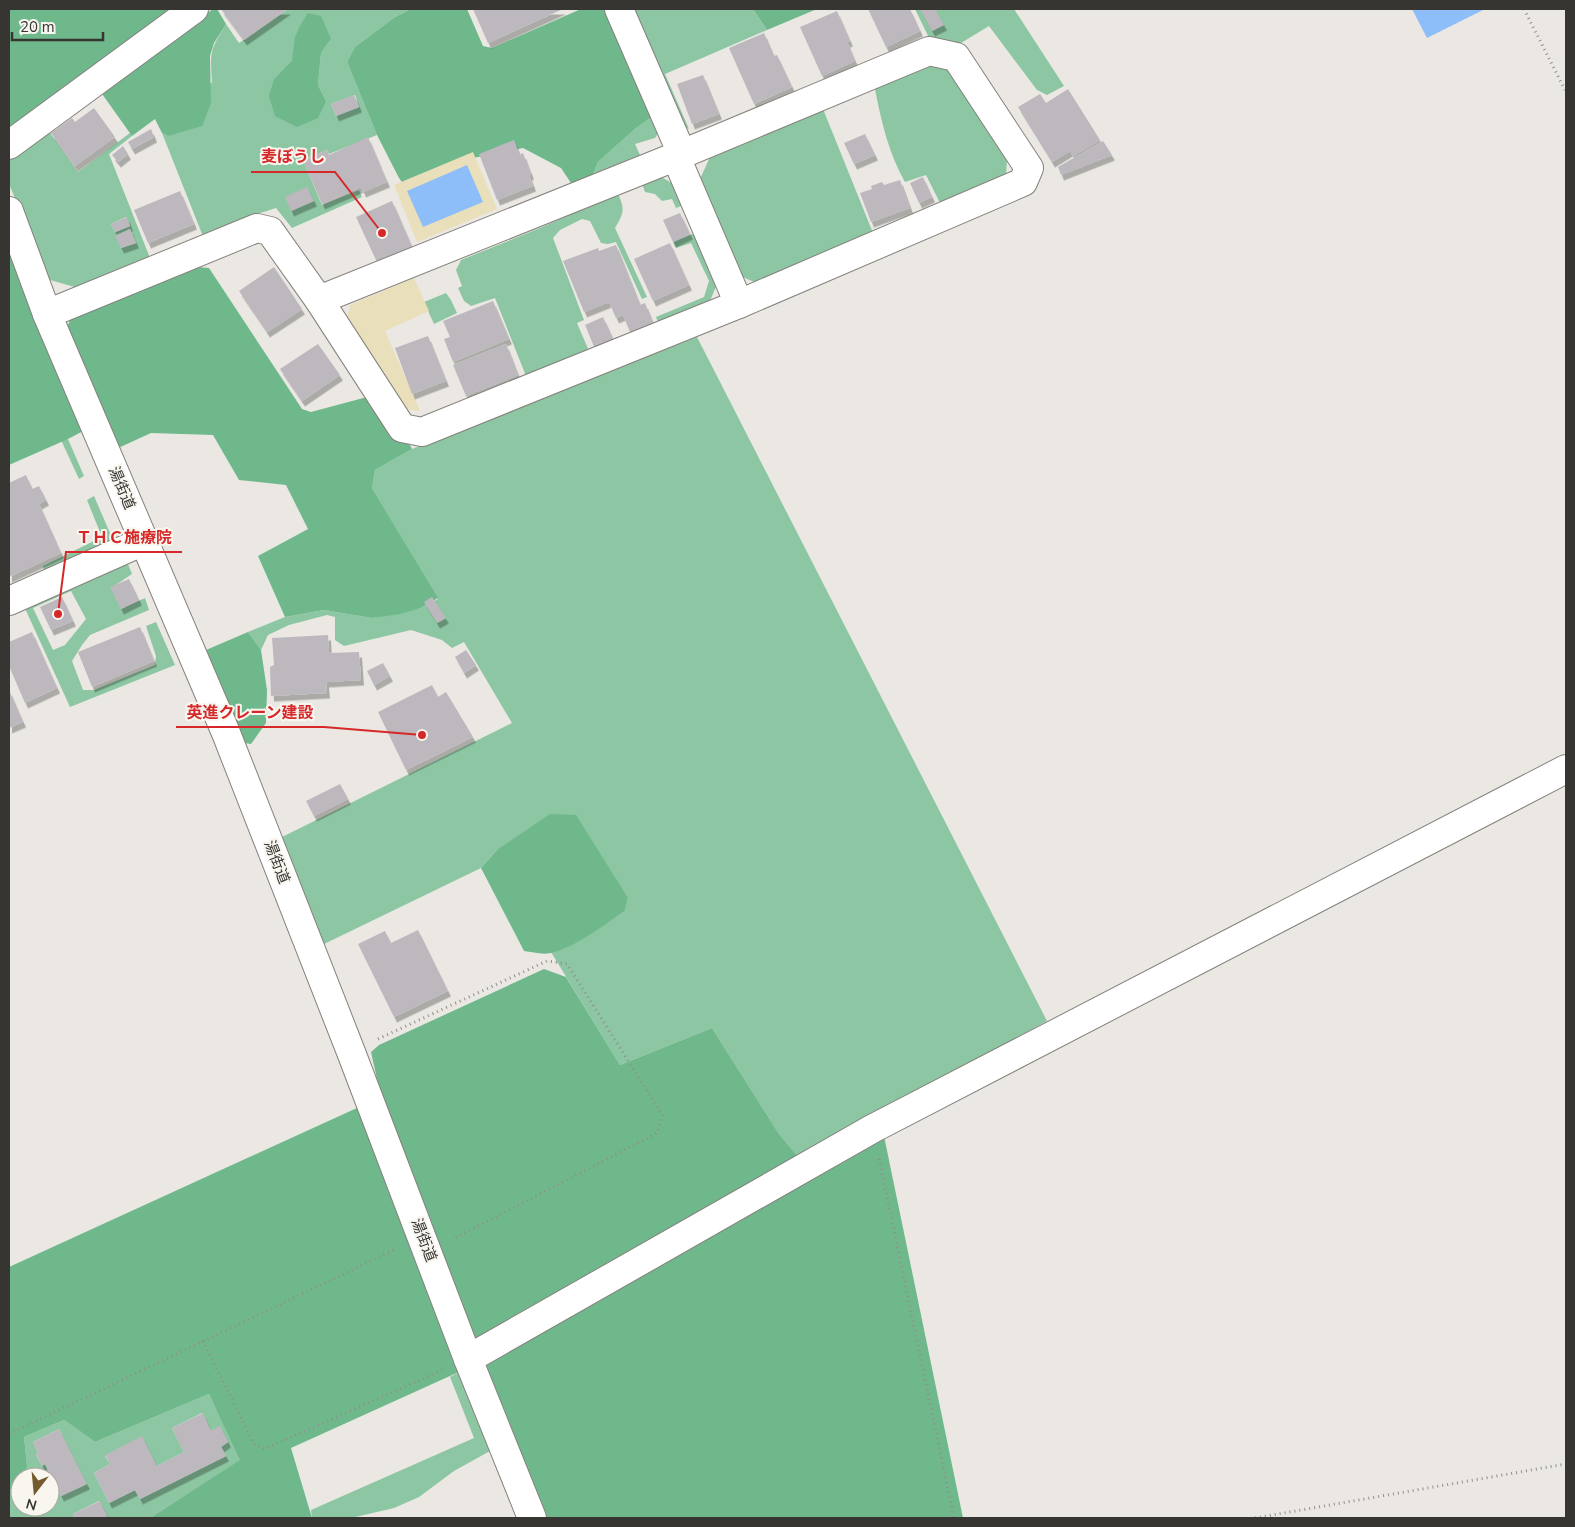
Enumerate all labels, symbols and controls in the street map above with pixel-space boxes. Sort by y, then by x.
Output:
scale bar [12,10,104,42]
text: 20 m [20,17,55,37]
callout: 麦ぼうし [251,141,335,172]
text: 麦ぼうし [261,146,325,168]
street label: 湯街道 [104,463,140,513]
callout: ＴＨＣ施療院 [66,521,182,552]
text: ＴＨＣ施療院 [76,527,172,549]
callout: 英進クレーン建設 [176,696,324,727]
text: 英進クレーン建設 [186,702,314,724]
street label: 湯街道 [260,837,294,887]
street label: 湯街道 [407,1215,441,1265]
north arrow [10,1467,60,1517]
text: N [24,1493,39,1515]

